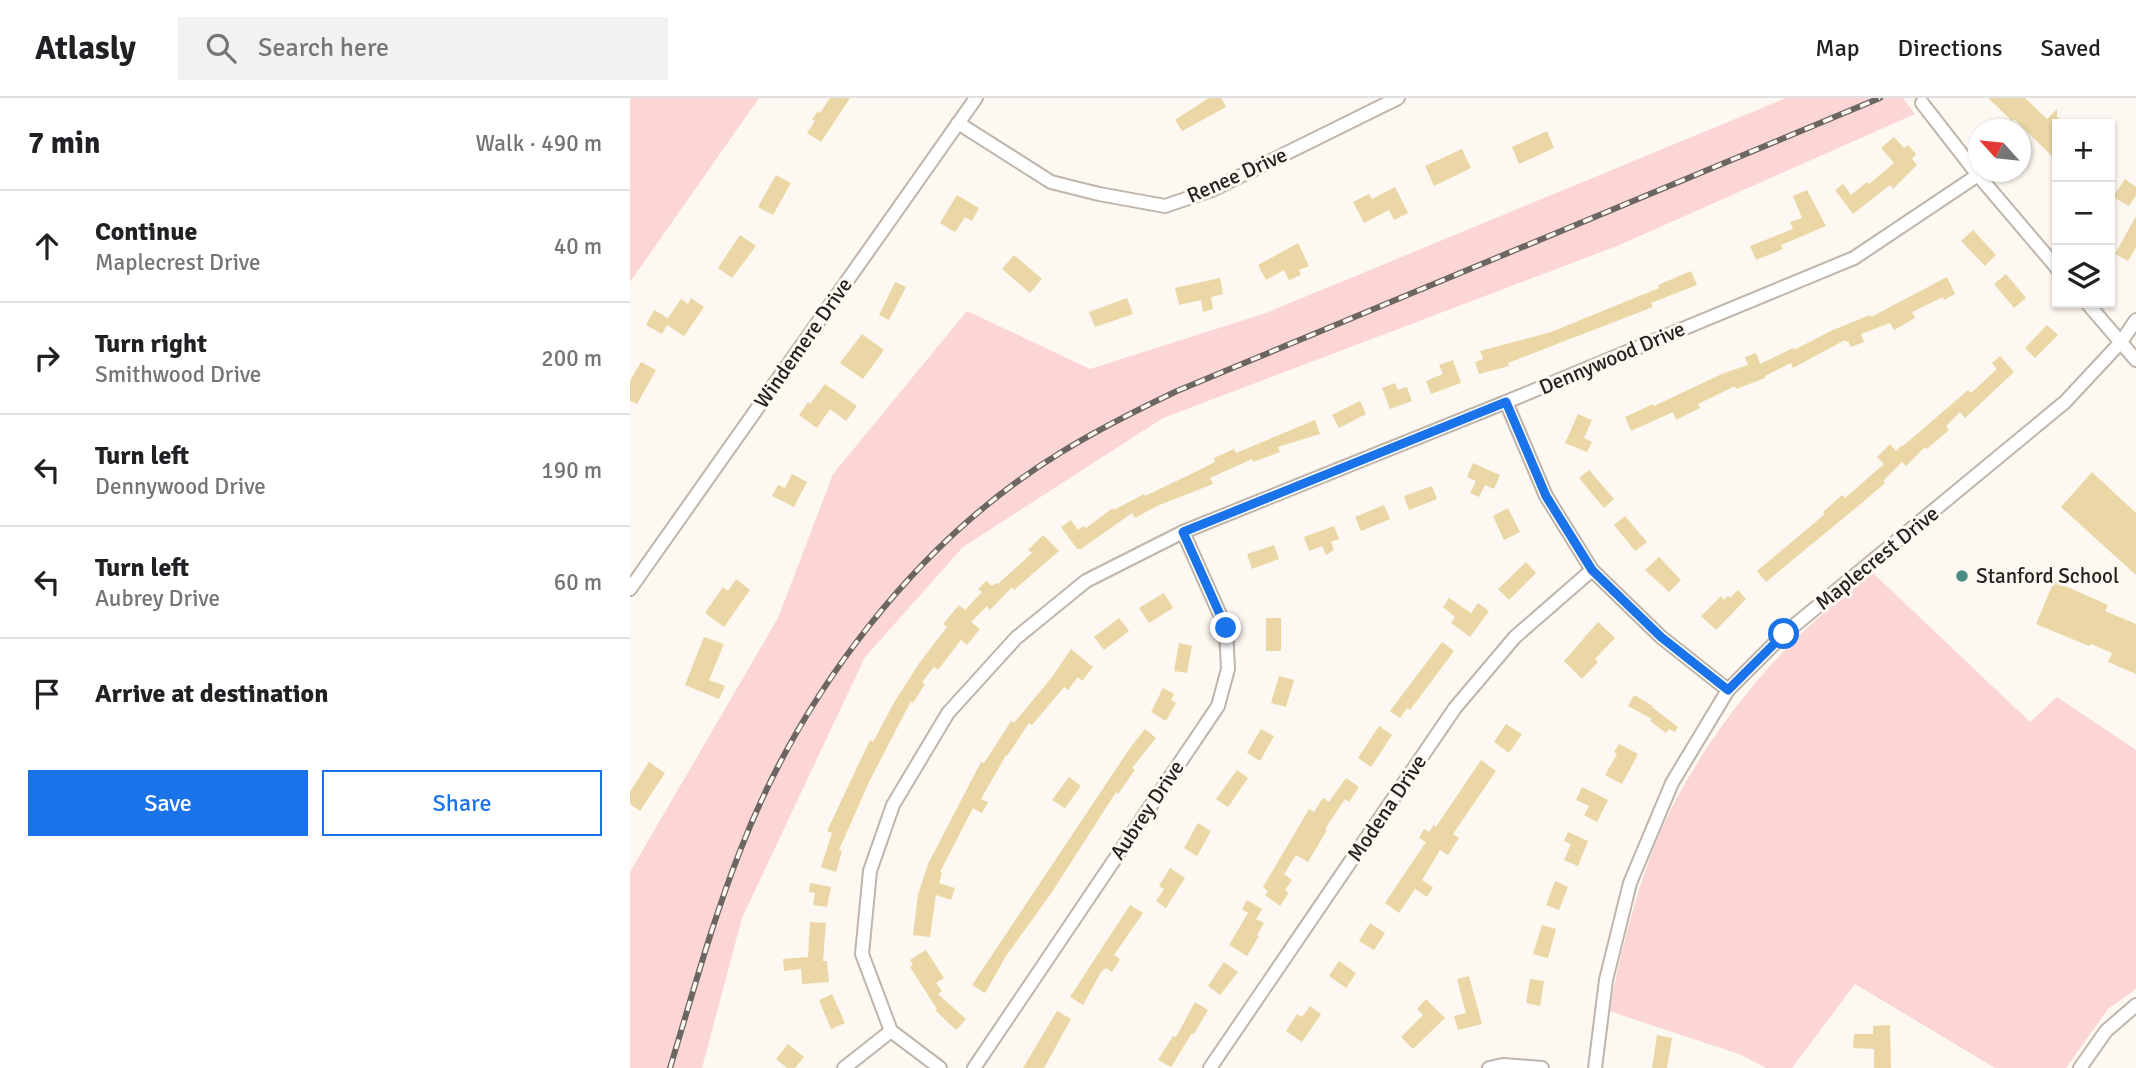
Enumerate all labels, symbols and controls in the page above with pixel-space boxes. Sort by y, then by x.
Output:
search box [178,17,668,80]
text: Atlasly [35,28,136,69]
icon: search [202,29,240,67]
text: Search here [258,32,389,64]
text: Map [1815,33,1860,63]
text: Directions [1898,33,2003,63]
text: Saved [2041,33,2101,63]
north arrow [1968,119,2031,182]
map controls [2052,119,2115,308]
button: + [2052,119,2115,182]
text: 7 min [28,125,100,162]
text: Walk · 490 m [476,129,602,158]
street label: Renee Drive [1183,141,1291,209]
button: − [2052,182,2115,245]
text: Continue [95,216,197,248]
icon: ahead [28,227,66,265]
text: 40 m [554,232,602,261]
button: layers [2052,245,2115,308]
text: Maplecrest Drive [95,248,260,277]
street label: Windemere Drive [748,273,858,413]
street label: Dennywood Drive [1535,316,1689,400]
text: Turn right [95,328,207,360]
icon: right [28,339,66,377]
text: 200 m [541,344,602,373]
text: Smithwood Drive [95,360,261,389]
text: Turn left [95,440,189,472]
icon: left [28,451,66,489]
text: 190 m [541,456,602,485]
text: Dennywood Drive [95,472,266,501]
street label: Maplecrest Drive [1810,500,1944,616]
text: Turn left [95,552,189,584]
icon: left [28,563,66,601]
place label: Stanford School [1976,563,2119,589]
text: 60 m [554,568,602,597]
marker: Stanford School [1954,568,1970,584]
text: Aubrey Drive [95,584,220,613]
route end [1210,612,1241,643]
route start [1768,618,1799,649]
icon: arrive [28,675,66,713]
text: Arrive at destination [95,678,328,710]
street label: Modena Drive [1342,750,1432,866]
street label: Aubrey Drive [1104,755,1190,865]
button: Save [28,770,308,836]
button: Share [322,770,602,836]

